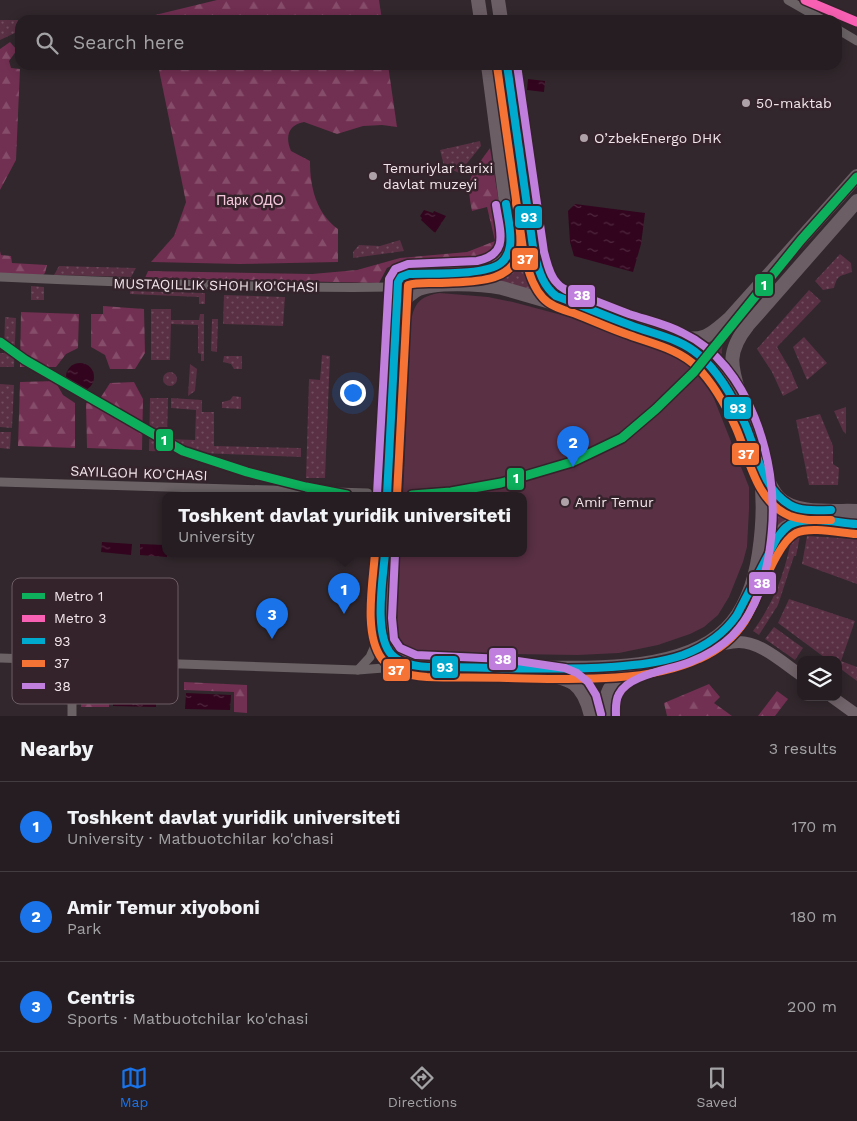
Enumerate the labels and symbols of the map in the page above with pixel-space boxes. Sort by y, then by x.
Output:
place label: 50-maktab [756,95,832,111]
marker: 50-maktab [740,97,752,109]
place label: O’zbekEnergo DHK [594,130,721,146]
marker: O’zbekEnergo DHK [578,132,590,144]
place label: Temuriylar tarixi davlat muzeyi [383,160,493,192]
marker: Temuriylar tarixi davlat muzeyi [367,170,379,182]
park label: Парк ОДО [216,192,284,208]
line badge: 93 [514,205,543,229]
text: 93 [521,209,537,225]
line badge: 37 [511,247,539,271]
text: 37 [517,251,534,267]
line badge: 1 [754,273,774,297]
street label: MUSTAQILLIK SHOH KO'CHASI [113,275,319,295]
text: 1 [761,277,767,293]
line badge: 38 [567,284,596,308]
text: 38 [573,287,591,303]
your location [340,380,366,406]
line badge: 93 [723,396,752,420]
text: 93 [730,400,746,416]
pin: 2 [557,426,589,467]
line badge: 1 [155,428,174,452]
text: 1 [161,432,167,448]
line badge: 37 [731,442,760,466]
text: 37 [738,446,755,462]
street label: SAYILGOH KO'CHASI [70,463,208,483]
line badge: 1 [506,467,525,491]
text: 1 [513,470,519,486]
place label: Amir Temur [575,494,654,510]
marker: Amir Temur [559,496,571,508]
line badge: 38 [748,571,777,595]
pin: 1 [328,573,360,614]
text: 38 [753,575,771,591]
legend [12,578,178,704]
text: Metro 1 [54,588,103,604]
pin: 3 [256,598,288,639]
text: Metro 3 [54,610,106,626]
text: 93 [54,633,71,649]
line badge: 38 [488,647,517,671]
text: 38 [494,651,512,667]
text: 37 [54,655,70,671]
line badge: 93 [431,655,459,679]
line badge: 37 [382,658,411,682]
text: 93 [437,659,453,675]
text: 37 [388,662,405,678]
text: 38 [54,678,71,694]

